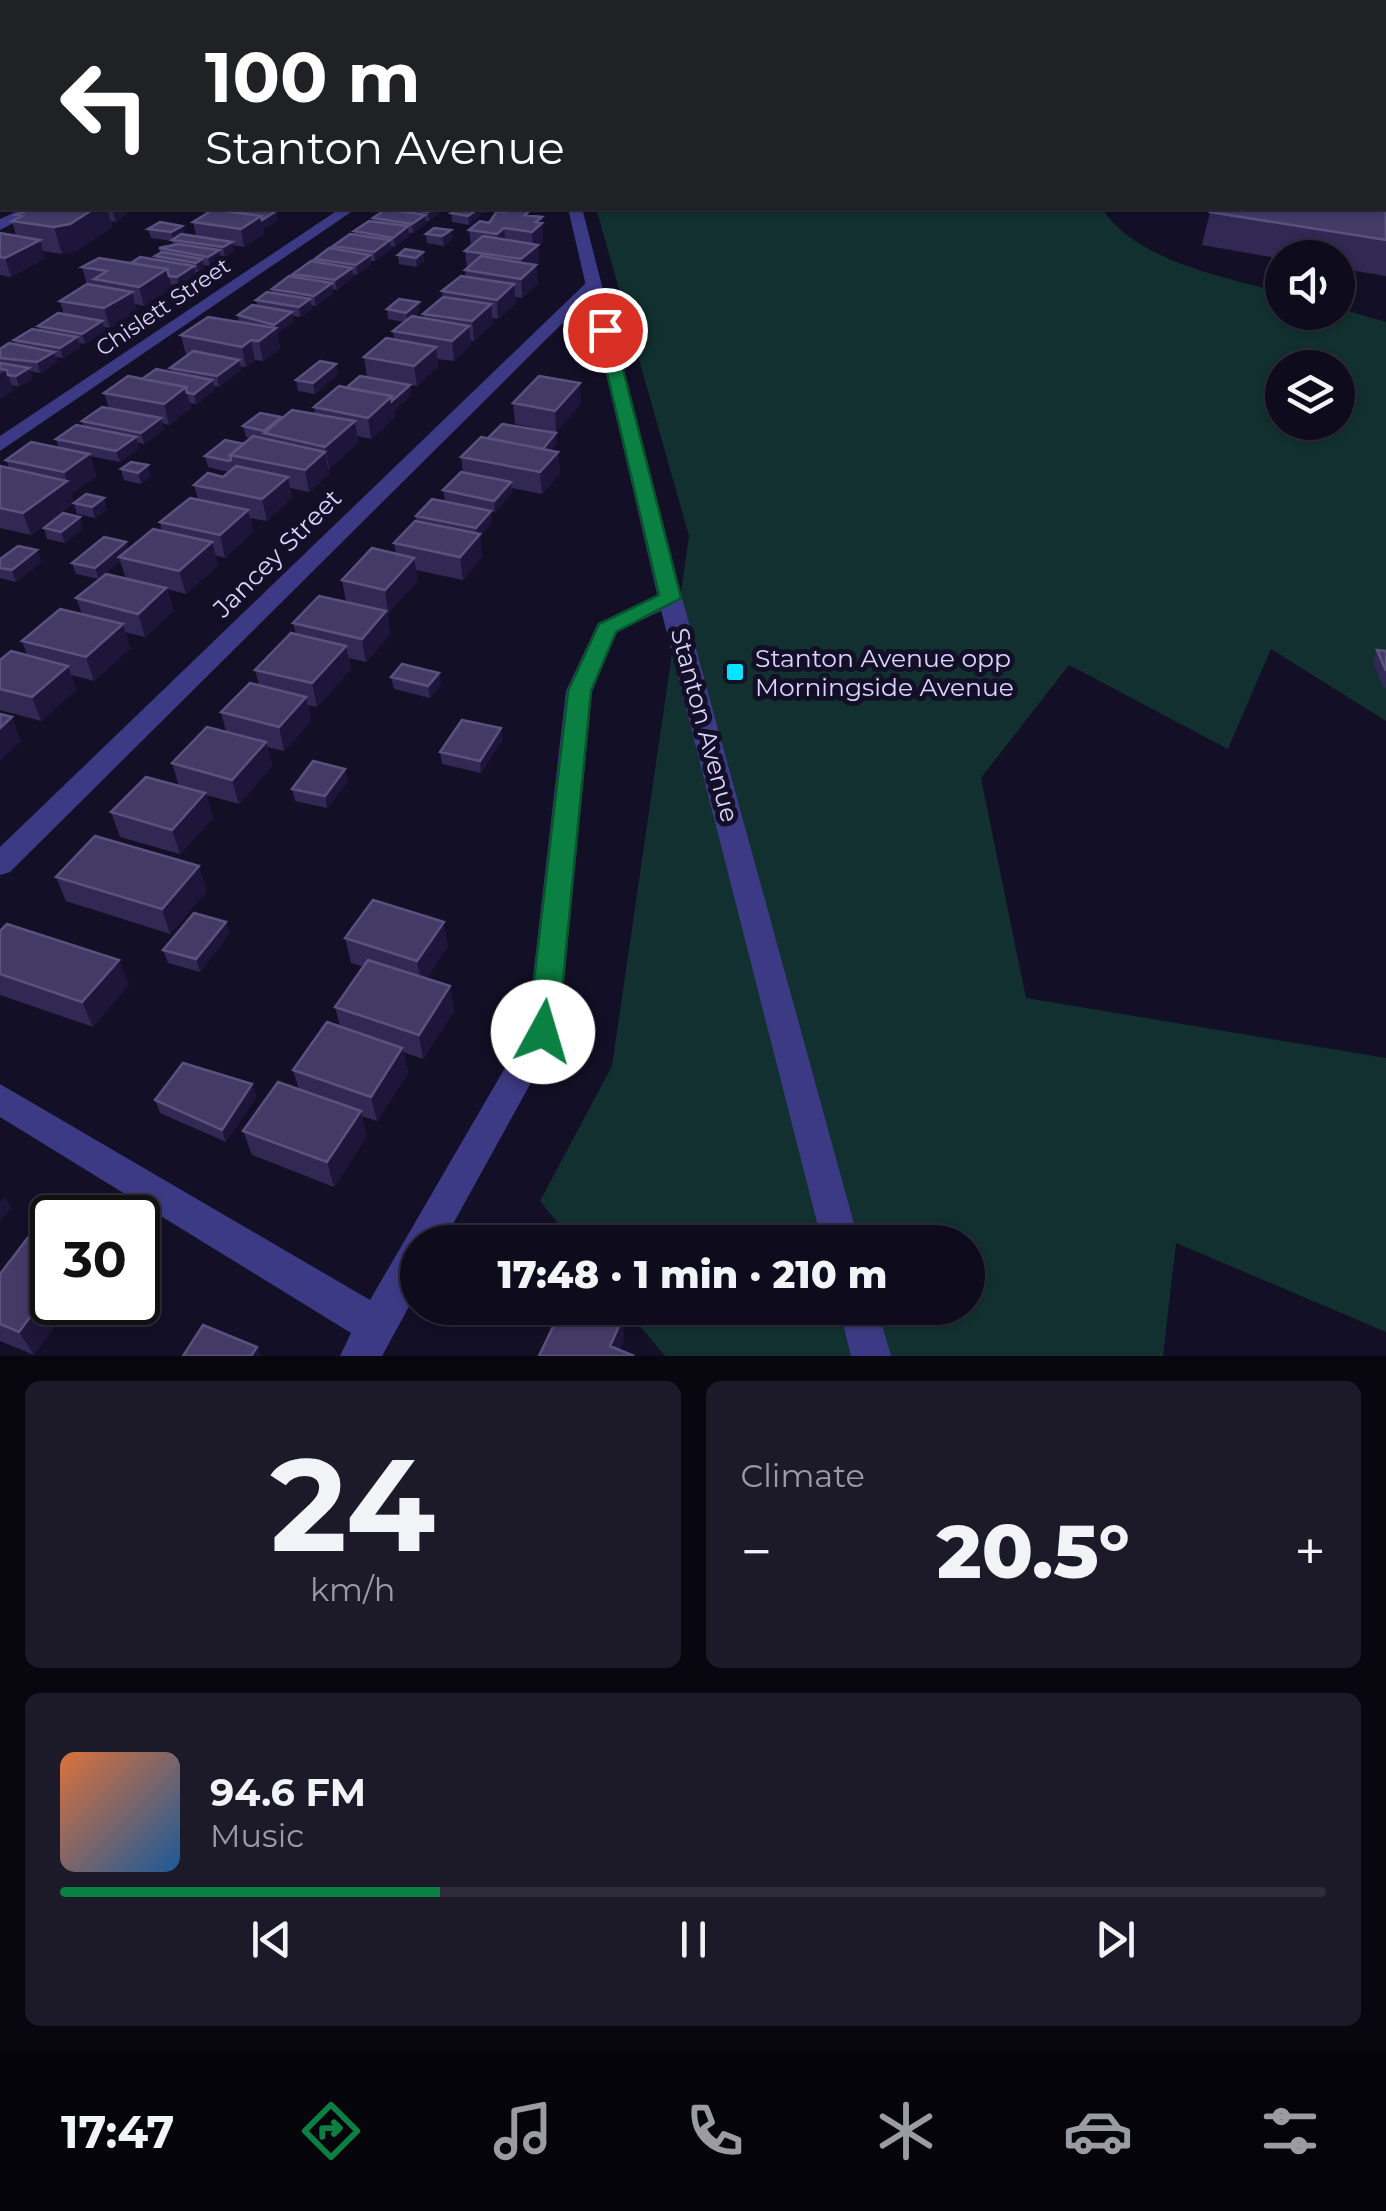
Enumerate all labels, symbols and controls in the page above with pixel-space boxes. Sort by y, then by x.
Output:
text: 100 m [205,34,421,120]
icon: left [40,40,170,170]
text: Stanton Avenue [205,120,565,175]
map controls [1265,240,1355,440]
button: sound [1265,240,1355,330]
street label: Chislett Street [91,252,235,362]
pin [563,288,648,373]
icon: arrive [578,303,633,358]
button: layers [1265,350,1355,440]
street label: Jancey Street [206,483,347,624]
street label: Stanton Avenue [665,625,745,825]
place label: Stanton Avenue opp Morningside Avenue [755,643,1014,702]
marker: Stanton Avenue opp Morningside Avenue [724,661,746,683]
position arrow [491,980,595,1084]
speed limit sign: 30 [30,1195,160,1325]
text: 17:48 · 1 min · 210 m [497,1251,888,1298]
text: 24 [270,1425,435,1584]
text: Climate [741,1456,865,1495]
text: 20.5° [937,1505,1130,1597]
text: − [741,1518,772,1585]
text: + [1294,1518,1326,1585]
text: km/h [310,1570,395,1609]
text: 94.6 FM [210,1769,366,1816]
text: Music [210,1816,304,1855]
icon: previous [244,1912,299,1967]
icon: pause [666,1912,721,1967]
icon: next [1088,1912,1143,1967]
icon: directions [296,2096,366,2166]
icon: music [488,2096,558,2166]
icon: phone [680,2096,750,2166]
icon: climate [871,2096,941,2166]
icon: car [1063,2096,1133,2166]
icon: filters [1255,2096,1325,2166]
text: 17:47 [61,2104,174,2159]

